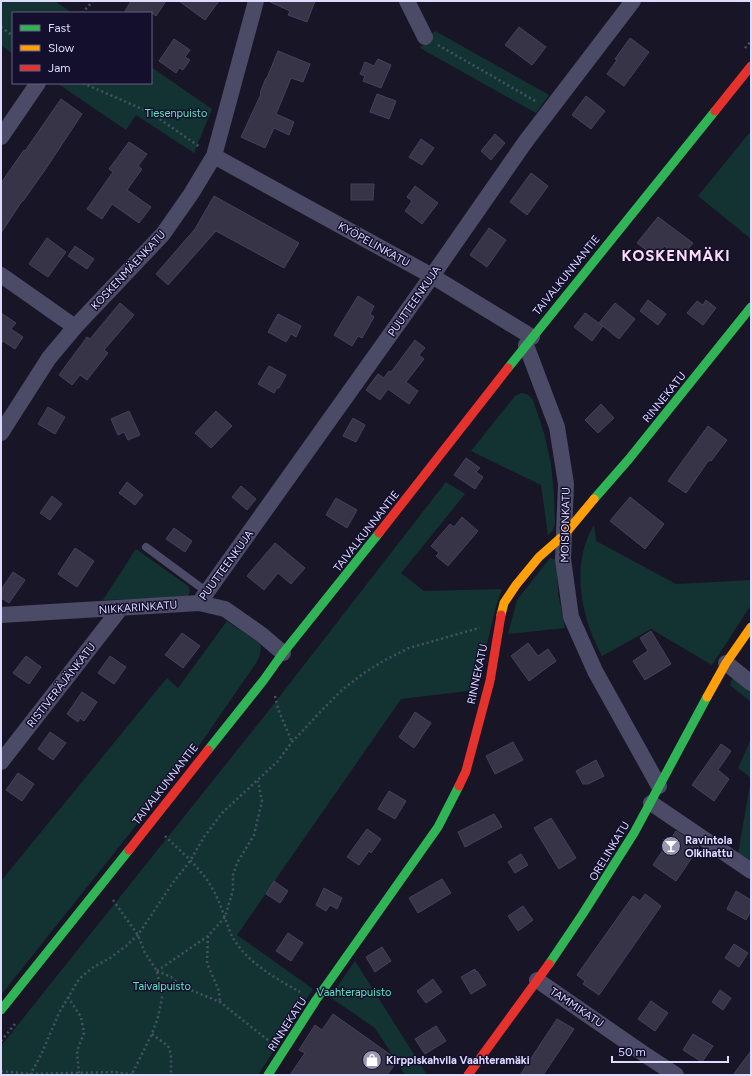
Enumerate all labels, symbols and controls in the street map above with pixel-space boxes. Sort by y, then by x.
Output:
legend [12,12,152,84]
text: Fast [48,21,71,35]
text: Slow [48,41,75,55]
text: Jam [48,61,71,75]
park label: Tiesenpuisto [145,107,207,120]
street label: KYÖPELINKATU [336,219,412,269]
street label: KOSKENMÄENKATU [88,228,168,313]
street label: TAIVALKUNNANTIE [530,233,603,318]
district label: KOSKENMÄKI [621,246,731,265]
street label: PUUTTEENKUJA [385,263,444,339]
street label: RINNEKATU [640,369,689,425]
street label: MOISIONKATU [558,487,573,563]
street label: TAIVALKUNNANTIE [331,488,402,574]
street label: PUUTTEENKUJA [197,527,256,603]
street label: NIKKARINKATU [98,598,178,617]
street label: RISTIVERÄJÄNKATU [24,640,98,730]
street label: RINNEKATU [465,643,490,705]
street label: TAIVALKUNNANTIE [130,741,201,827]
street label: ORELINKATU [587,819,632,883]
place label: Ravintola Olkihattu [685,834,732,860]
bar icon: Ravintola Olkihattu [660,835,682,857]
park label: Taivalpuisto [133,980,191,993]
street label: TAMMIKATU [547,985,606,1030]
park label: Vaahterapuisto [317,986,391,999]
street label: RINNEKATU [265,995,310,1054]
scale bar [612,1038,728,1064]
text: 50 m [618,1045,646,1059]
shop icon: Kirppiskahvila Vaahteramäki [361,1049,383,1071]
place label: Kirppiskahvila Vaahteramäki [386,1054,530,1067]

